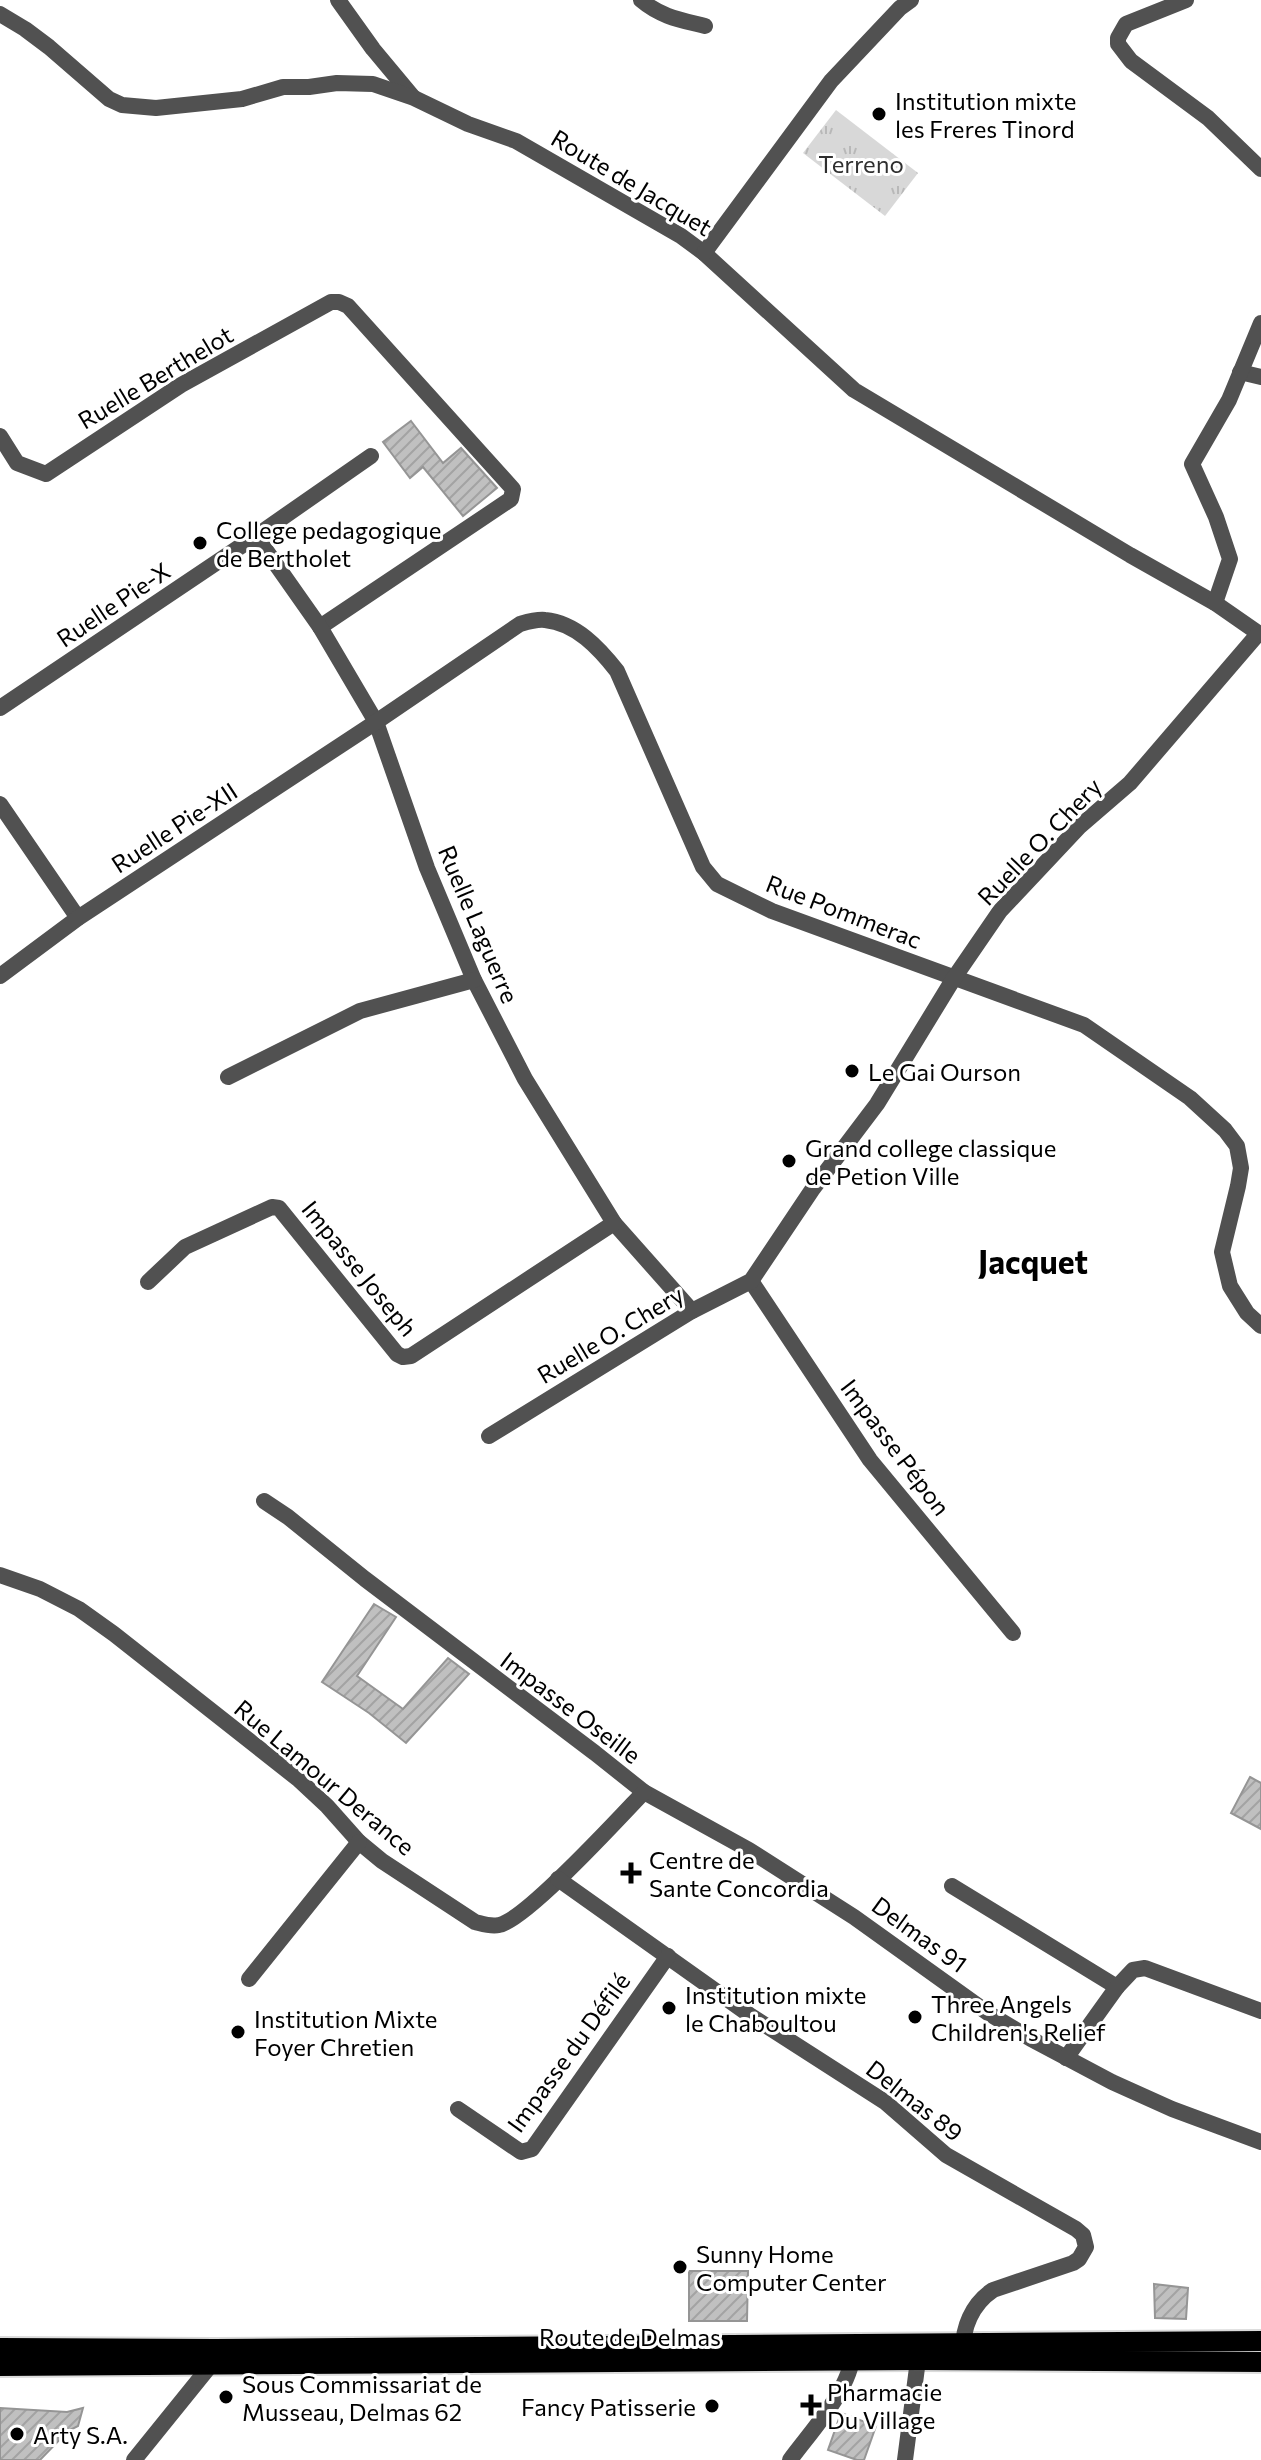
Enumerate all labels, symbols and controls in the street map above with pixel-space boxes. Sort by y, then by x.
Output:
place label: Institution mixte les Freres Tinord [895,86,1076,143]
marker: Institution mixte les Freres Tinord [870,105,888,123]
street label: Route de Jacquet [546,123,718,241]
park label: Terreno [818,149,904,178]
street label: Ruelle Berthelot [72,319,238,435]
place label: College pedagogique de Bertholet [216,515,441,572]
marker: College pedagogique de Bertholet [191,534,209,552]
street label: Ruelle Pie-X [51,555,175,653]
street label: Ruelle O. Chery [971,771,1107,911]
street label: Ruelle Pie-XII [106,776,242,878]
street label: Ruelle Laguerre [433,841,525,1007]
street label: Rue Pommerac [762,868,926,954]
place label: Le Gai Ourson [868,1057,1021,1086]
marker: Le Gai Ourson [843,1062,861,1080]
place label: Grand college classique de Petion Ville [805,1133,1056,1190]
marker: Grand college classique de Petion Ville [780,1152,798,1170]
street label: Impasse Joseph [296,1194,424,1342]
district label: Jacquet [978,1241,1088,1281]
street label: Ruelle O. Chery [532,1279,688,1389]
street label: Impasse Pépon [835,1373,957,1521]
street label: Impasse Oseille [495,1645,647,1769]
street label: Rue Lamour Derance [229,1693,421,1861]
place label: Centre de Sante Concordia [649,1845,829,1902]
marker: Centre de Sante Concordia [620,1862,642,1884]
street label: Delmas 91 [867,1890,973,1978]
street label: Impasse du Défilé [500,1967,636,2137]
place label: Institution mixte le Chaboultou [685,1980,866,2037]
place label: Three Angels Children's Relief [931,1989,1106,2046]
marker: Institution mixte le Chaboultou [660,1999,678,2017]
place label: Institution Mixte Foyer Chretien [254,2004,438,2061]
marker: Three Angels Children's Relief [906,2008,924,2026]
marker: Institution Mixte Foyer Chretien [229,2023,247,2041]
street label: Delmas 89 [861,2053,969,2147]
place label: Sunny Home Computer Center [696,2239,887,2296]
marker: Sunny Home Computer Center [671,2258,689,2276]
street label: Route de Delmas [539,2322,721,2351]
place label: Sous Commissariat de Musseau, Delmas 62 [242,2369,482,2426]
place label: Pharmacie Du Village [827,2377,942,2434]
marker: Sous Commissariat de Musseau, Delmas 62 [217,2388,235,2406]
place label: Fancy Patisserie [521,2392,696,2421]
marker: Pharmacie Du Village [802,2396,820,2414]
marker: Fancy Patisserie [703,2397,721,2415]
place label: Arty S.A. [33,2420,128,2449]
marker: Arty S.A. [8,2425,26,2443]

